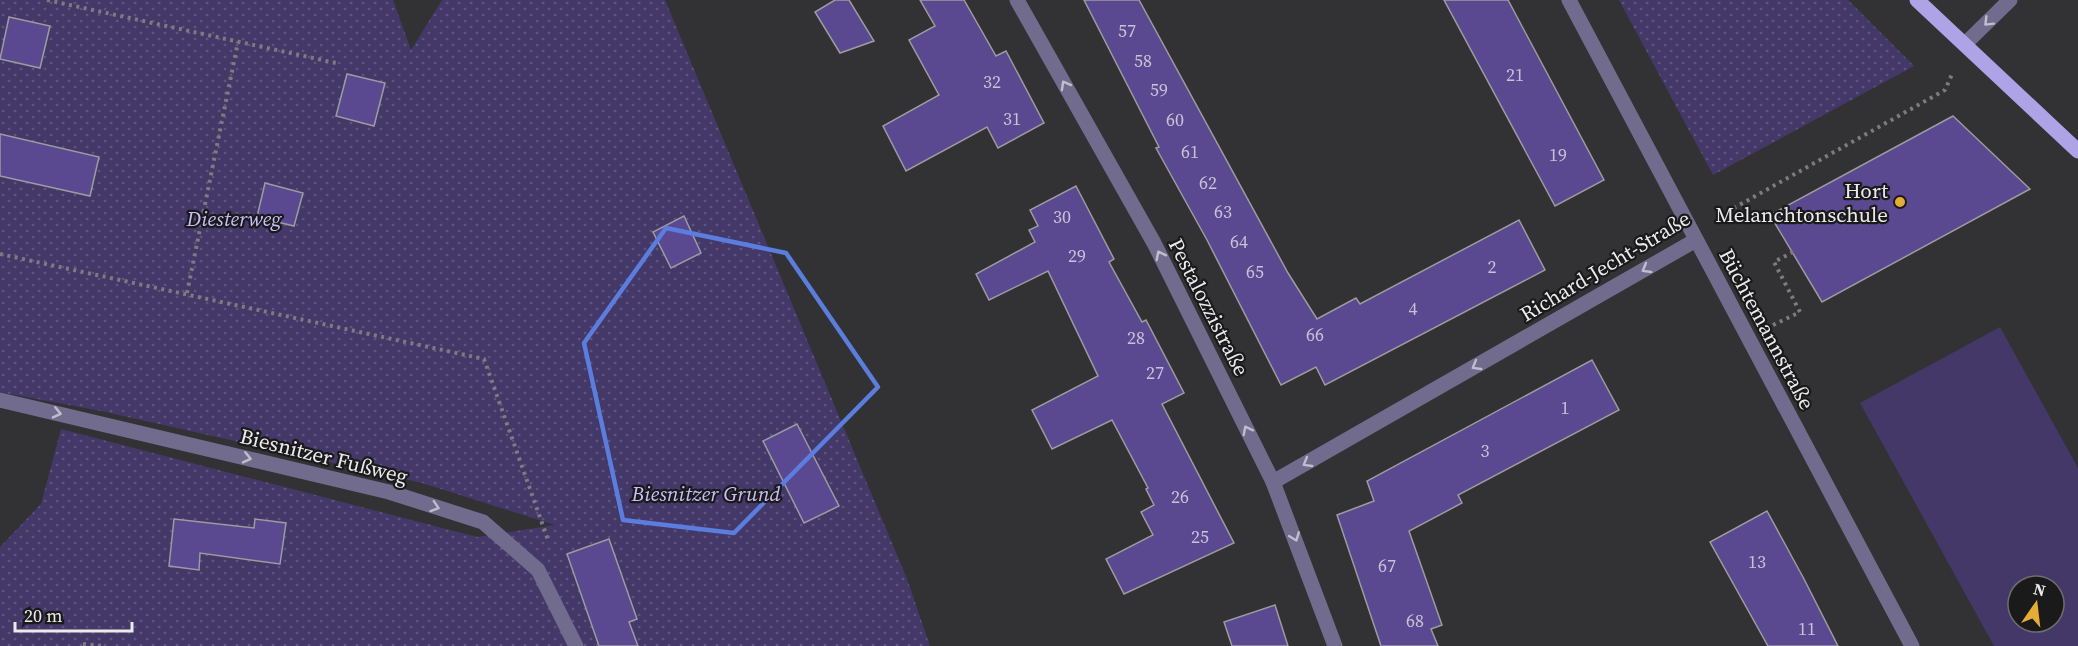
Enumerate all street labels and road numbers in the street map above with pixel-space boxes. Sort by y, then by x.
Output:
street label: Richard-Jecht-Straße [1514,204,1696,328]
street label: Pestalozzistraße [1162,233,1256,381]
street label: Büchtemannstraße [1712,243,1822,415]
street label: Biesnitzer Fußweg [237,421,411,491]

